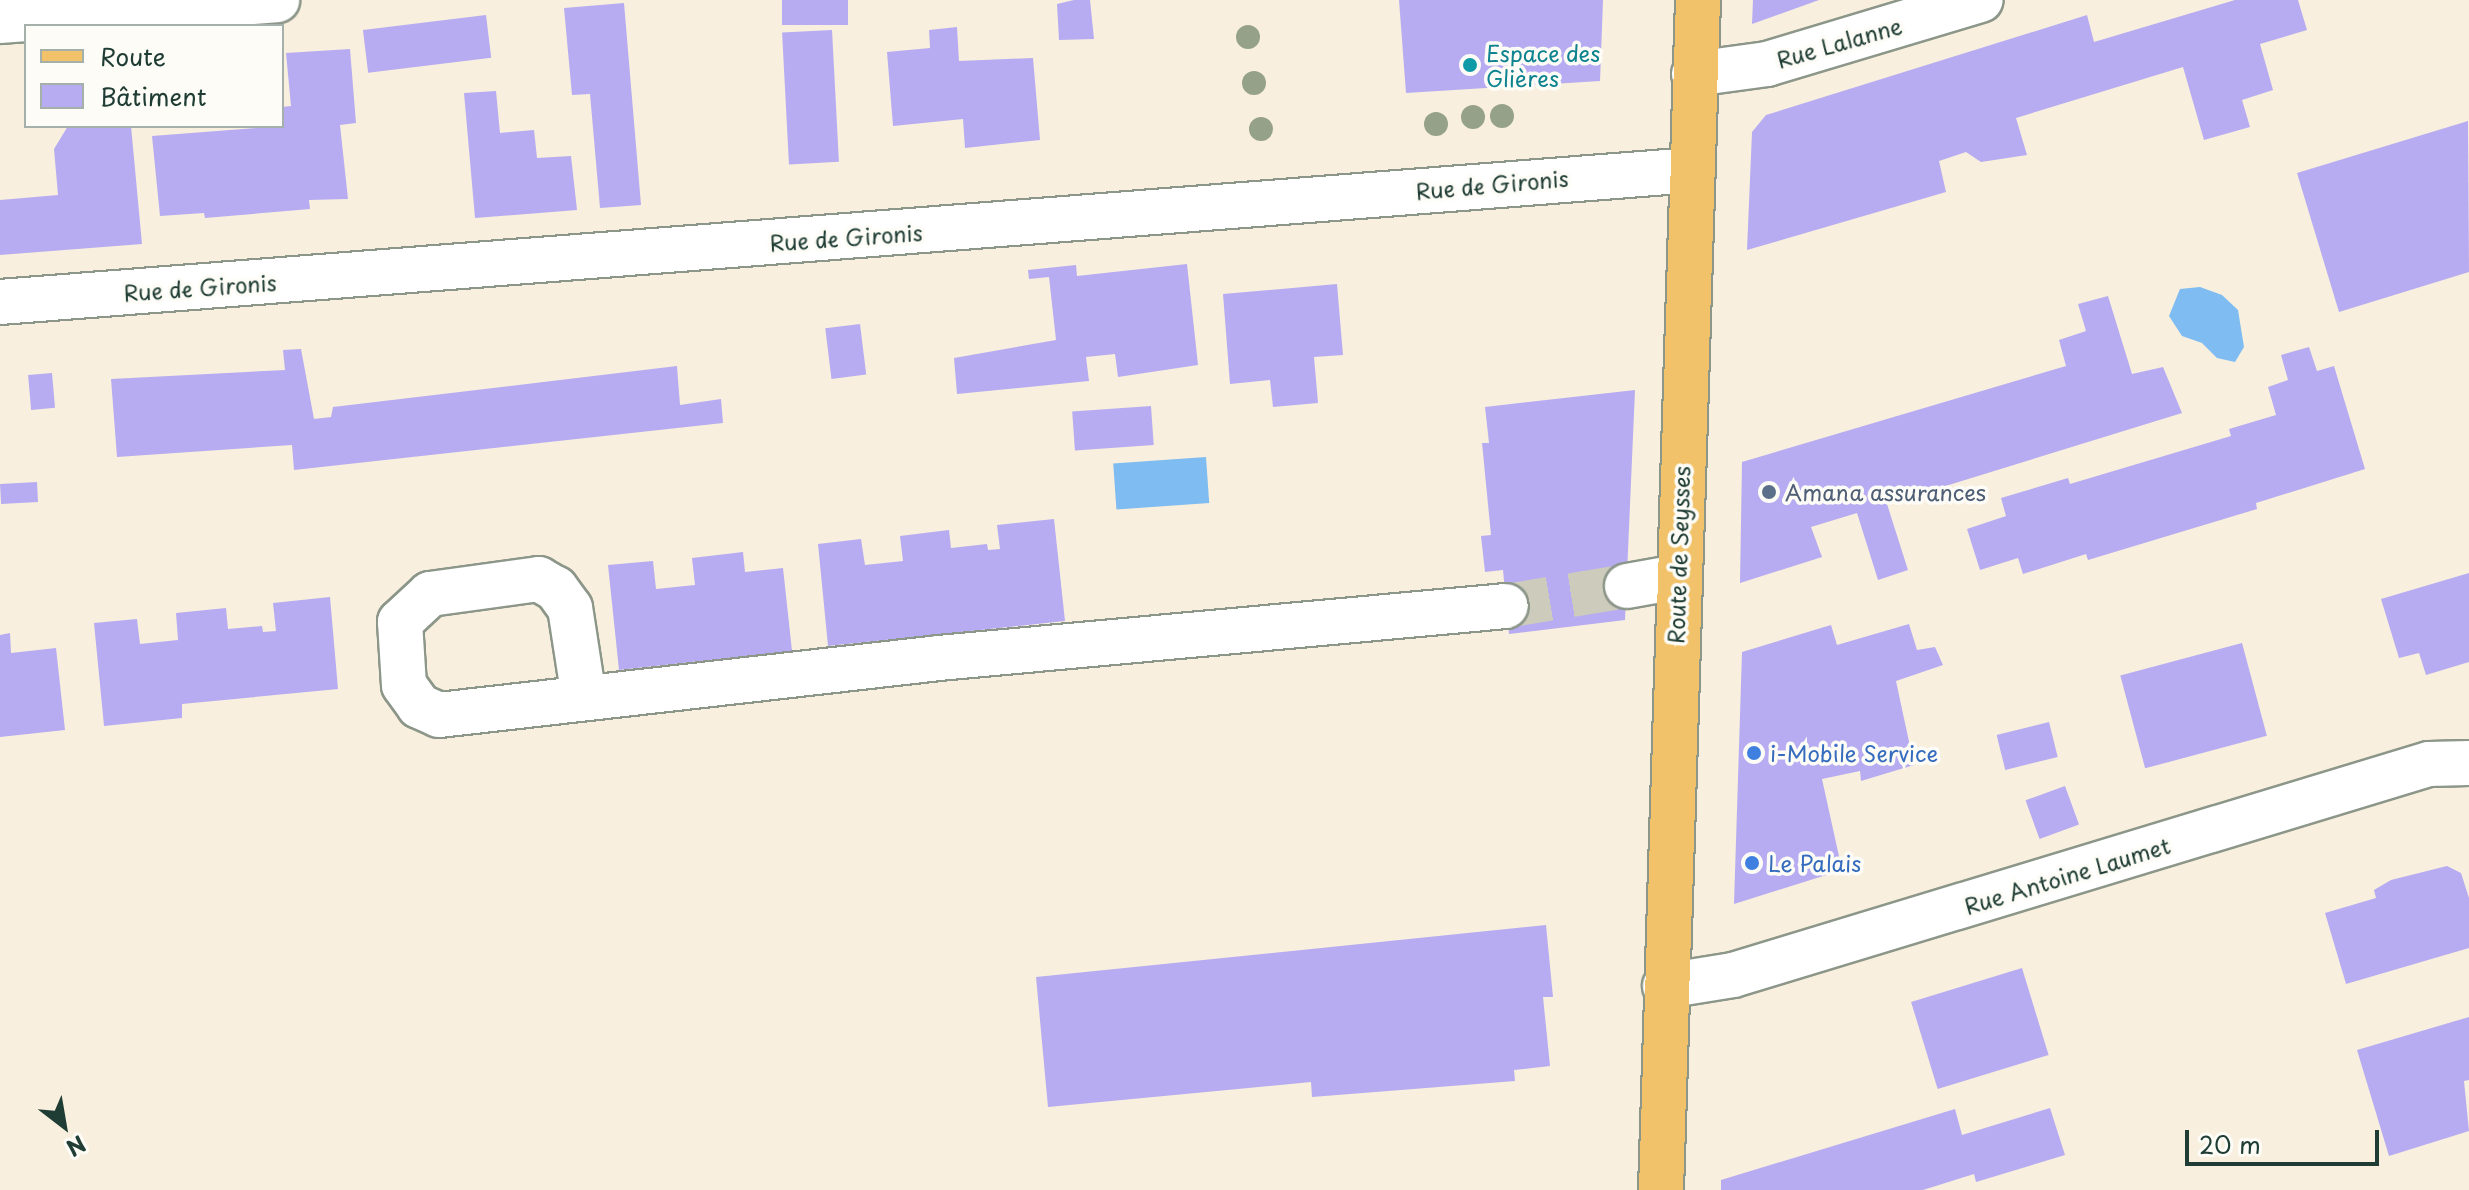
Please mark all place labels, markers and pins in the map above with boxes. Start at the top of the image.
place label: Espace des Glières [1486,39,1601,90]
marker: Espace des Glières [1461,56,1479,74]
place label: Amana assurances [1785,479,1986,505]
marker: Amana assurances [1760,483,1778,501]
place label: i-Mobile Service [1770,740,1938,766]
marker: i-Mobile Service [1745,744,1763,762]
place label: Le Palais [1768,850,1861,876]
marker: Le Palais [1743,854,1761,872]

